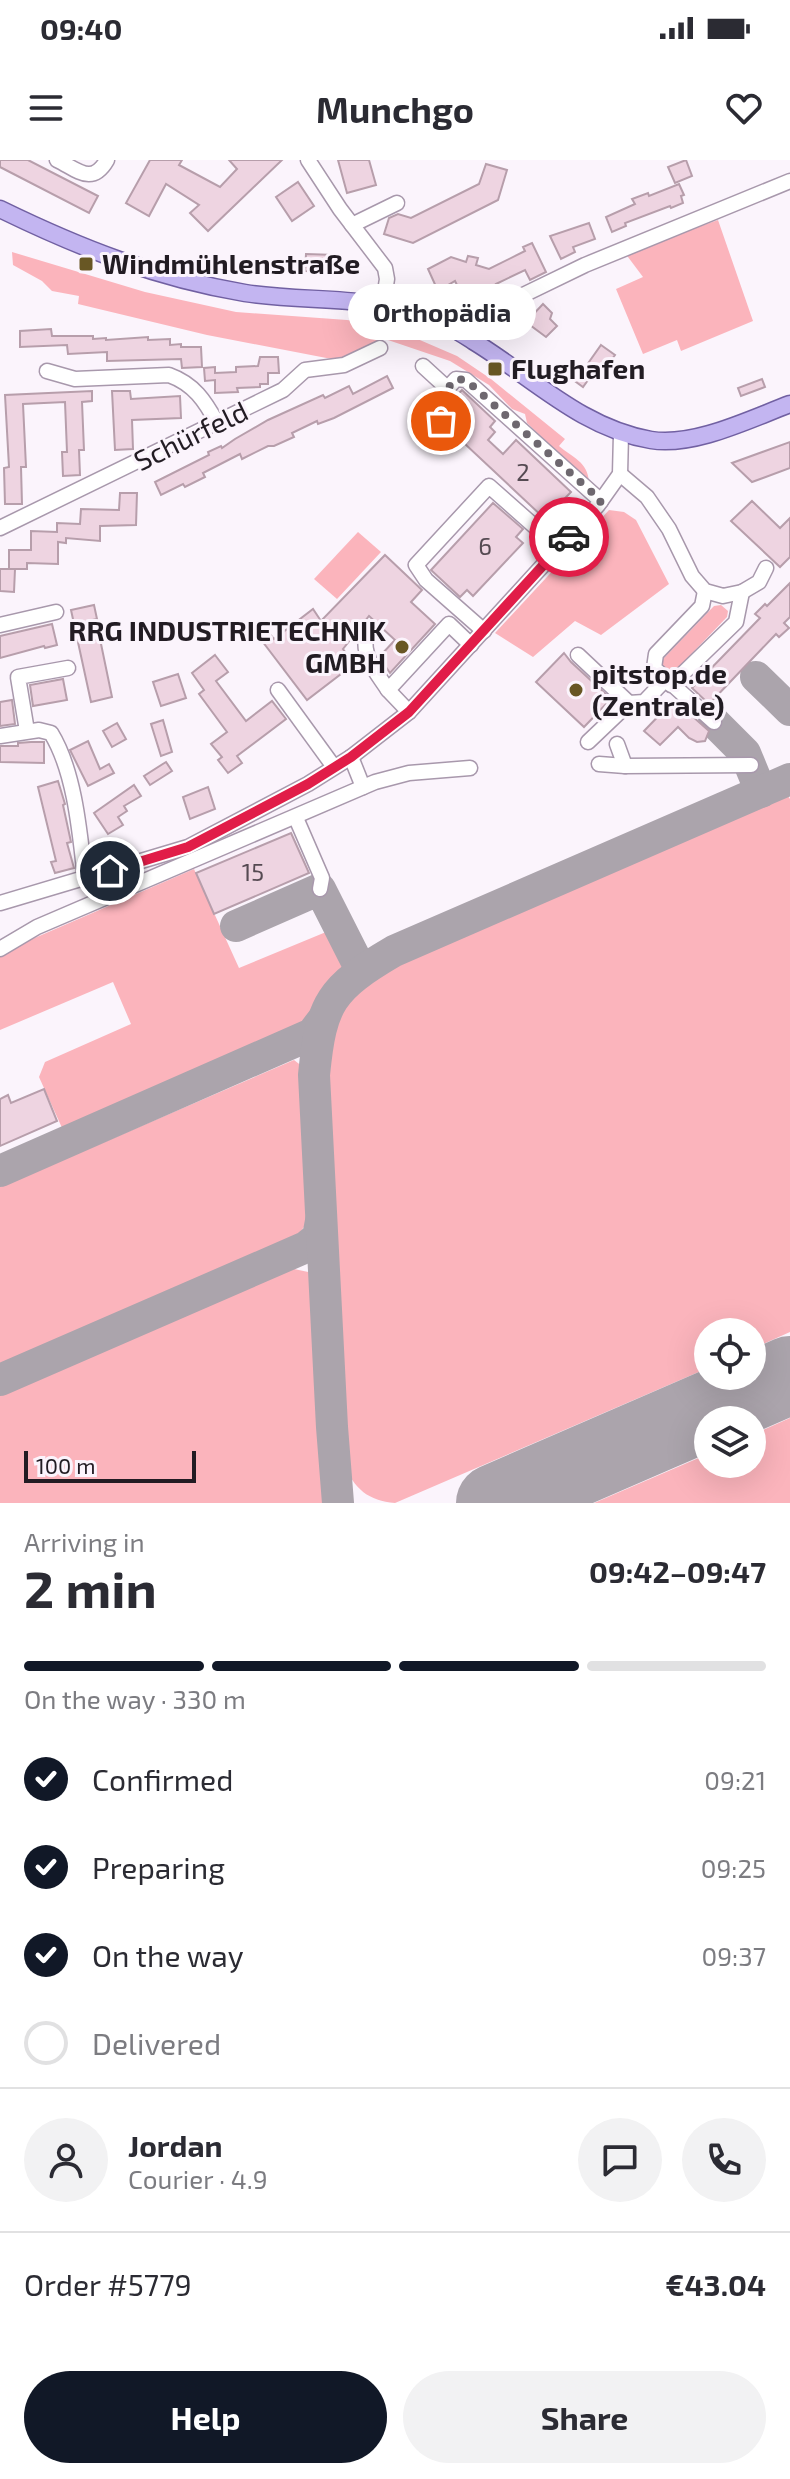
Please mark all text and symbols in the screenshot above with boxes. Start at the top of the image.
text: 09:40 [40,10,122,46]
icon: menu [24,86,68,130]
icon: heart [722,86,766,130]
text: Munchgo [316,87,474,130]
place label: Windmühlenstraße [102,246,360,280]
marker: Windmühlenstraße [77,255,95,273]
callout: Orthopädia [347,285,535,341]
text: Orthopädia [373,296,511,327]
place label: Flughafen [511,351,645,385]
marker: Flughafen [486,360,504,378]
pin [407,387,475,455]
street label: Schürfeld [128,393,253,477]
icon: bag [419,399,463,443]
house number: 2 [516,457,530,486]
courier [529,497,609,577]
icon: car [547,515,591,559]
house number: 6 [478,531,492,560]
place label: RRG INDUSTRIETECHNIK GMBH [68,613,386,679]
marker: RRG INDUSTRIETECHNIK GMBH [393,638,411,656]
place label: pitstop.de (Zentrale) [592,656,727,722]
marker: pitstop.de (Zentrale) [567,681,585,699]
pin [76,837,144,905]
icon: home [88,849,132,893]
house number: 15 [242,857,264,886]
map controls [694,1318,766,1478]
button: locate [694,1318,766,1390]
button: layers [694,1406,766,1478]
scale bar [24,1447,196,1483]
text: 100 m [36,1452,95,1478]
text: Arriving in [24,1526,145,1557]
text: 09:42–09:47 [589,1553,766,1589]
text: 2 min [24,1556,157,1618]
text: On the way · 330 m [24,1683,246,1714]
icon: check [24,1757,68,1801]
text: Confirmed [92,1761,233,1797]
text: 09:21 [704,1764,766,1795]
icon: check [24,1845,68,1889]
text: Preparing [92,1849,225,1885]
text: 09:25 [701,1852,766,1883]
icon: check [24,1933,68,1977]
text: On the way [92,1937,244,1973]
text: 09:37 [702,1940,766,1971]
text: Delivered [92,2025,221,2061]
button: person [24,2118,108,2202]
button: chat [578,2118,662,2202]
button: phone [682,2118,766,2202]
text: Jordan [128,2127,223,2163]
text: Courier · 4.9 [128,2163,268,2194]
text: Order #5779 [24,2266,192,2302]
text: €43.04 [665,2266,766,2302]
button: Help [24,2371,387,2463]
button: Share [403,2371,766,2463]

